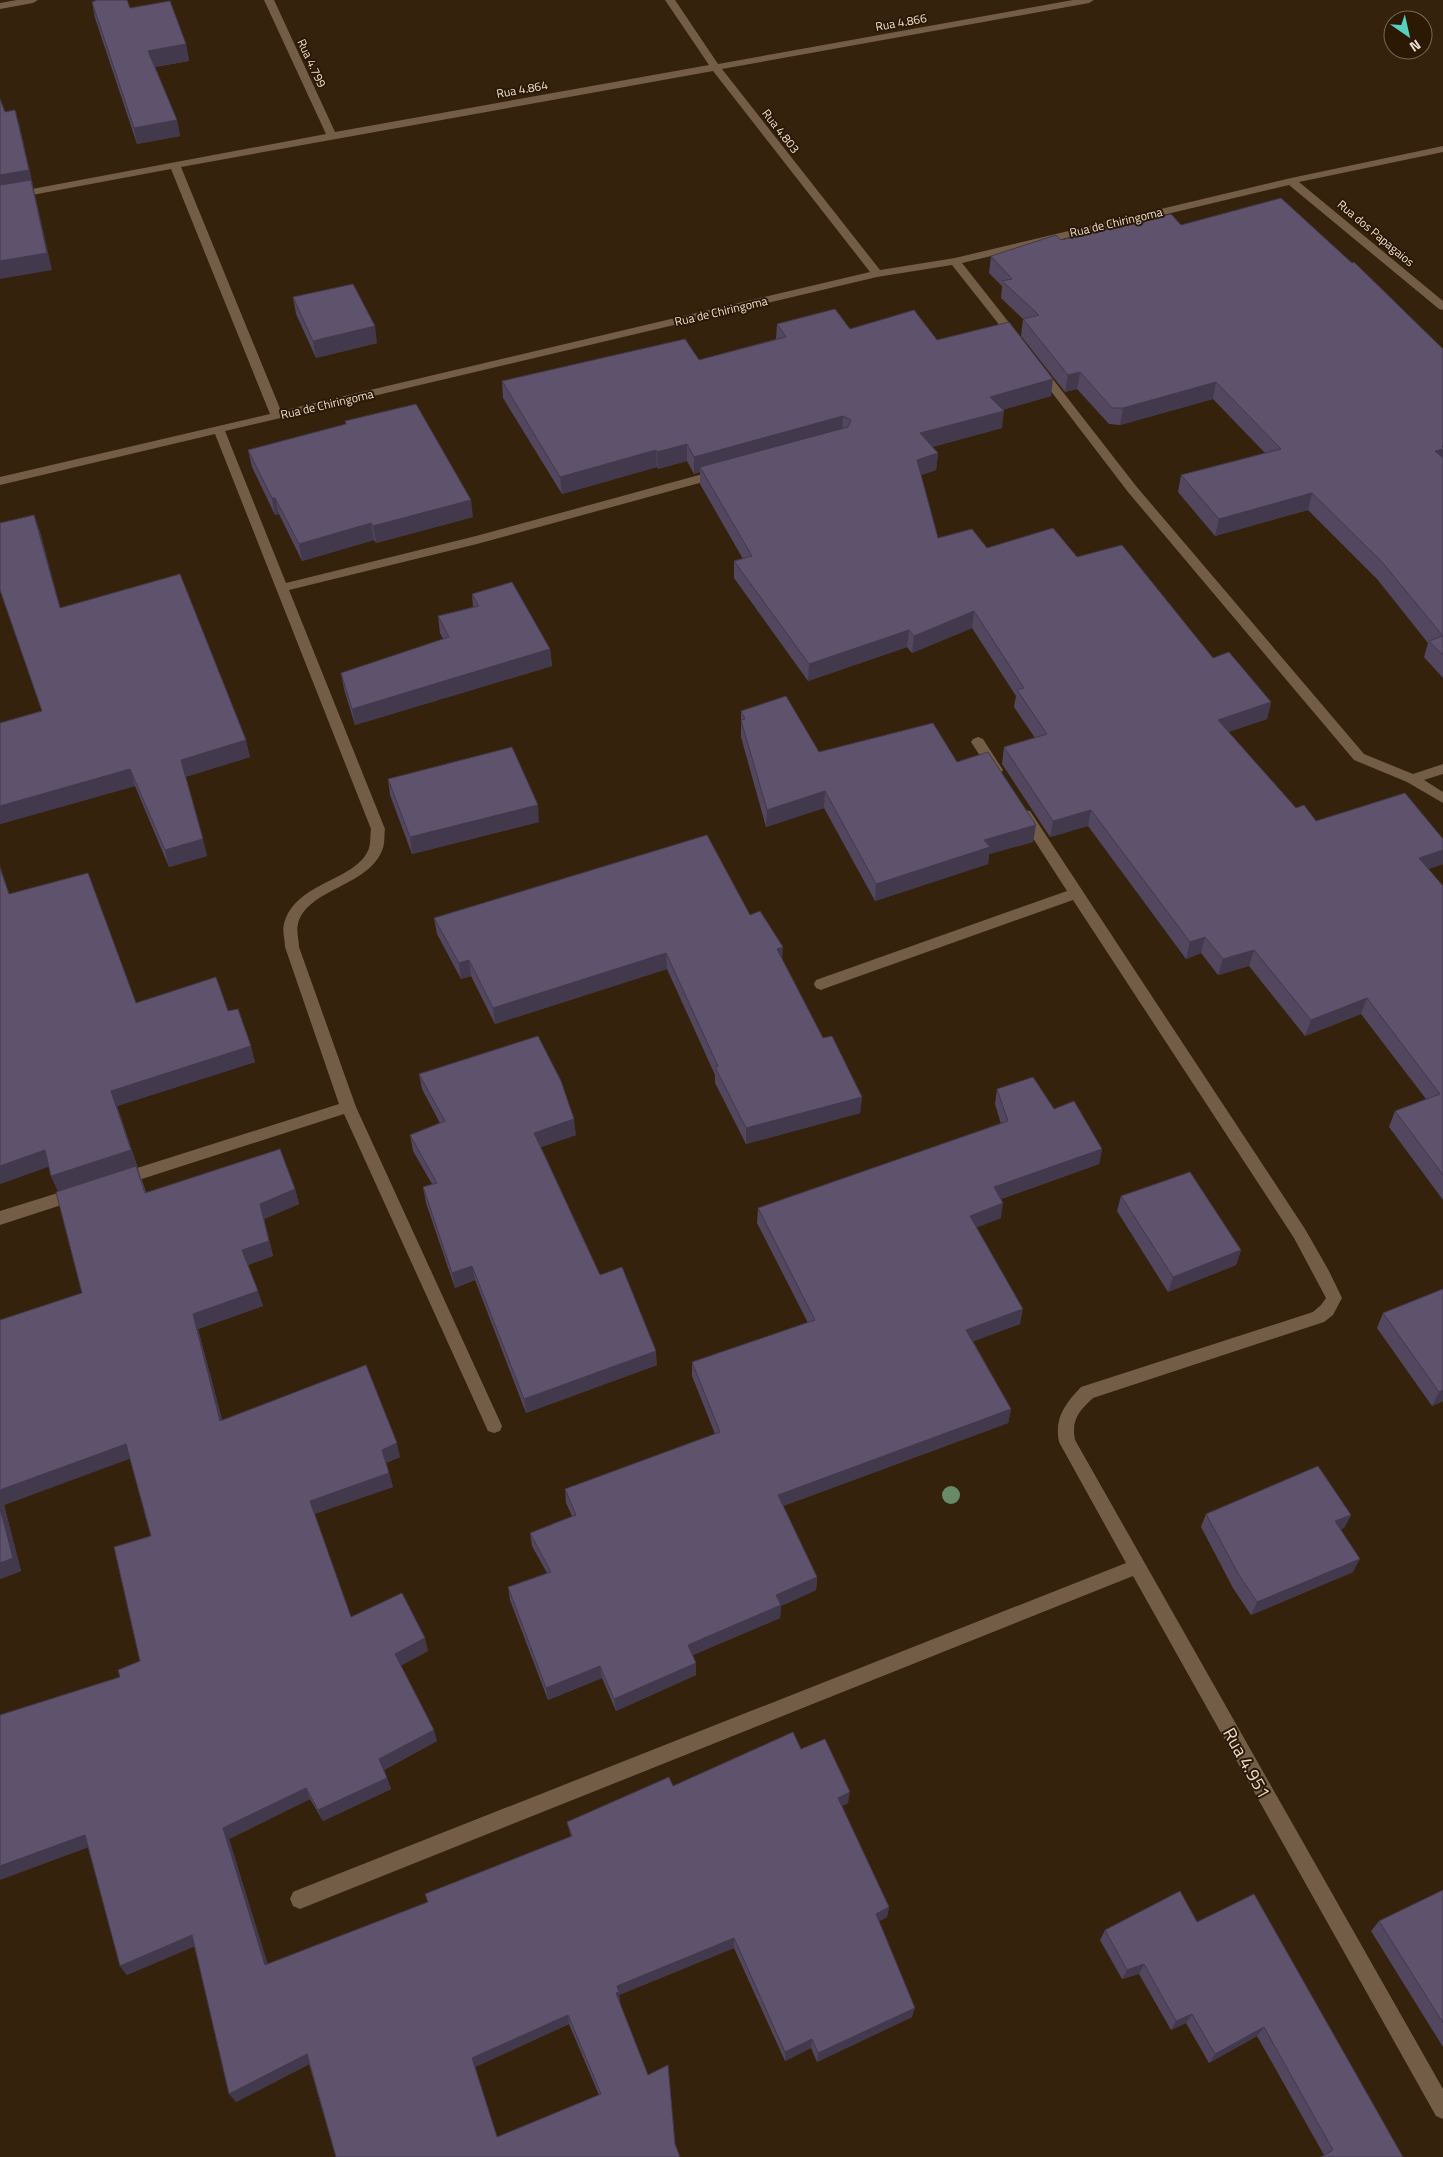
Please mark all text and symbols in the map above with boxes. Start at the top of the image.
street label: Rua 4.866 [874,8,928,36]
north arrow [1383,10,1433,60]
street label: Rua 4.799 [292,35,332,91]
text: N [1406,35,1425,58]
street label: Rua 4.864 [495,75,549,103]
street label: Rua 4.803 [758,105,804,157]
street label: Rua dos Papagaios [1333,195,1419,271]
street label: Rua de Chiringoma [1068,202,1164,242]
street label: Rua de Chiringoma [673,291,769,331]
street label: Rua de Chiringoma [279,384,375,424]
street label: Rua 4.951 [1216,1722,1278,1804]

